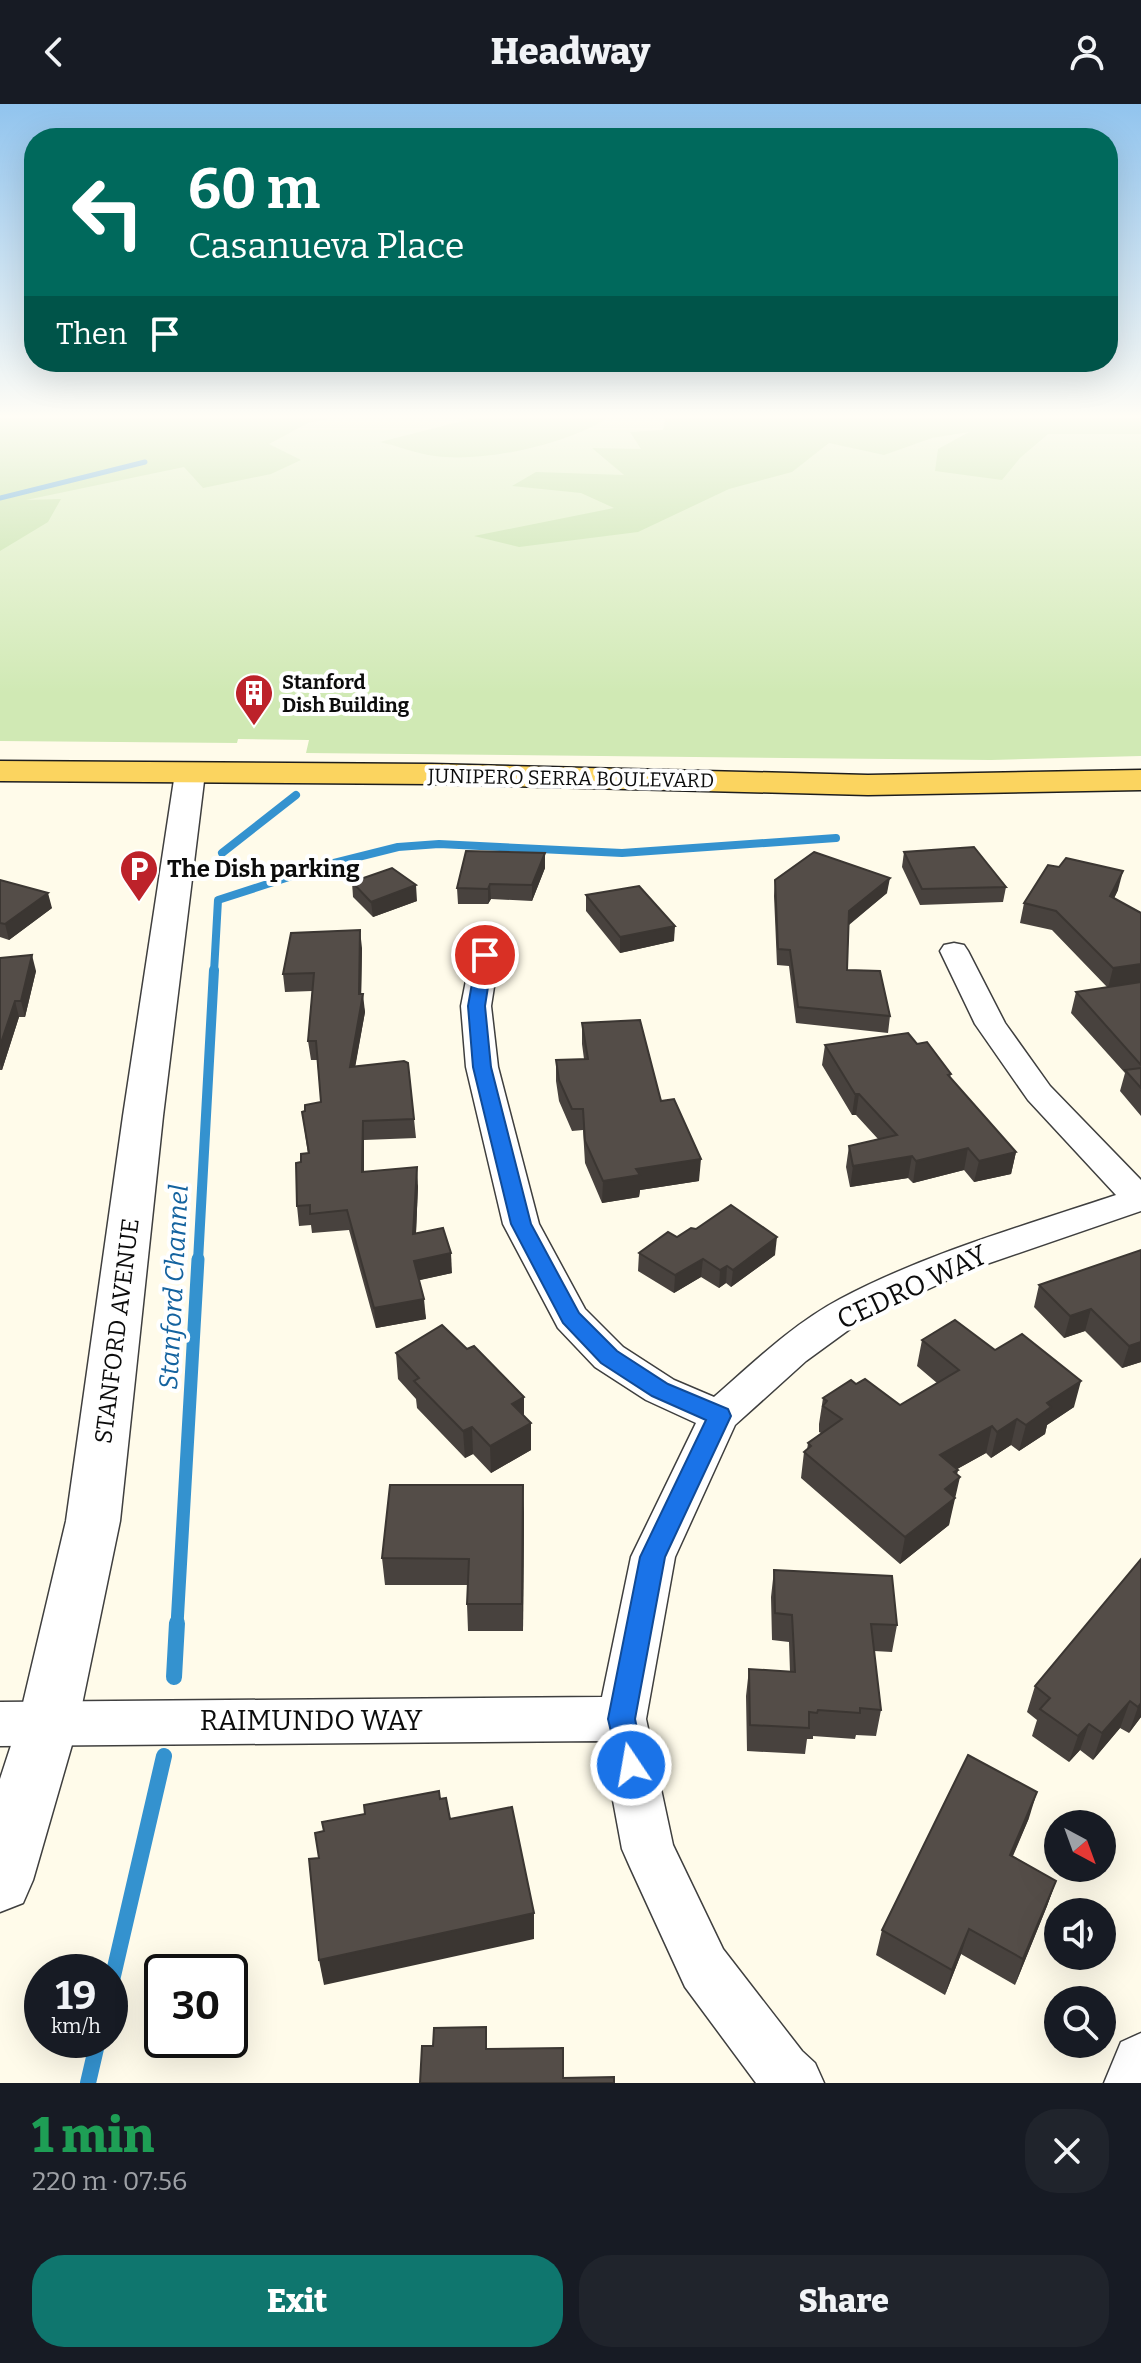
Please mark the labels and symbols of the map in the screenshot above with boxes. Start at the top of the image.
place label: Stanford Dish Building [282,670,410,717]
building icon: Stanford Dish Building [233,672,275,727]
street label: JUNIPERO SERRA BOULEVARD [427,763,714,792]
parking icon: The Dish parking [118,848,160,903]
place label: The Dish parking [167,855,360,883]
pin [451,921,519,989]
water label: Stanford Channel [153,1184,195,1390]
street label: STANFORD AVENUE [89,1217,145,1445]
street label: CEDRO WAY [832,1238,992,1336]
street label: RAIMUNDO WAY [200,1704,422,1737]
position arrow [589,1723,673,1807]
north arrow [1044,1810,1116,1882]
speed limit sign: 30 [144,1954,248,2058]

